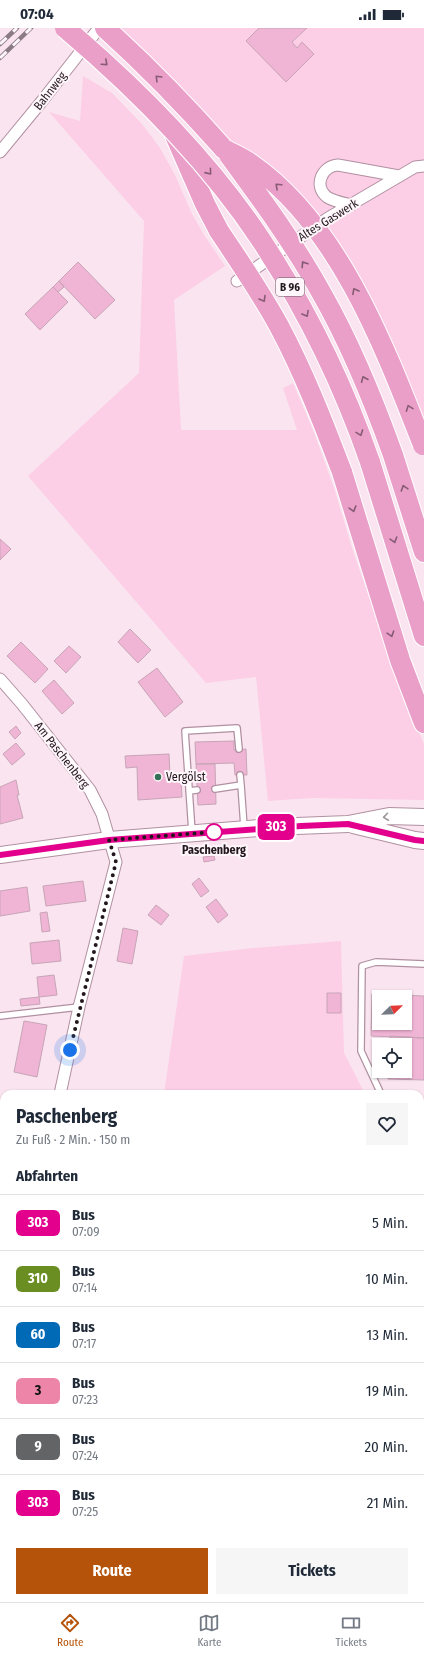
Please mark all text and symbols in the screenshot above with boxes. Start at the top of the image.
text: 07:04 [20,5,54,23]
one-way arrow [100,58,107,65]
street label: Bahnweg [31,69,69,113]
one-way arrow [155,75,163,83]
one-way arrow [205,168,212,175]
one-way arrow [275,184,283,191]
street label: Altes Gaswerk [295,196,361,244]
one-way arrow [302,261,309,268]
road number: B 96 [276,278,304,296]
one-way arrow [352,287,359,295]
one-way arrow [258,295,265,302]
one-way arrow [301,310,309,317]
one-way arrow [361,375,369,383]
one-way arrow [405,405,413,412]
one-way arrow [355,429,363,436]
one-way arrow [400,485,408,492]
one-way arrow [348,506,357,513]
one-way arrow [389,536,398,543]
one-way arrow [386,630,395,637]
street label: Am Paschenberg [32,719,93,791]
place label: Vergölst [166,770,206,784]
marker: Vergölst [153,772,163,782]
one-way arrow [383,812,389,821]
line badge: 303 [253,814,299,840]
text: 303 [266,818,286,835]
marker: Paschenberg [205,823,223,841]
place label: Paschenberg [182,843,246,857]
north arrow [372,990,412,1030]
map controls [372,990,412,1078]
button: locate [372,1038,412,1078]
your location [60,1040,80,1060]
button: heart [366,1103,408,1145]
text: Paschenberg [16,1105,117,1128]
text: Zu Fuß · 2 Min. · 150 m [16,1132,130,1147]
text: Abfahrten [16,1167,78,1185]
text: Bus [72,1206,95,1224]
text: 303 [28,1214,48,1231]
text: 5 Min. [372,1214,408,1232]
text: 07:09 [72,1224,100,1239]
text: Bus [72,1262,95,1280]
text: 310 [28,1270,48,1287]
text: 10 Min. [365,1270,408,1288]
text: 07:14 [72,1280,97,1295]
text: Bus [72,1318,95,1336]
text: 60 [31,1326,45,1343]
text: 13 Min. [366,1326,408,1344]
text: 07:17 [72,1336,96,1351]
text: Bus [72,1374,95,1392]
text: 3 [35,1382,41,1399]
text: 19 Min. [366,1382,408,1400]
text: 07:23 [72,1392,98,1407]
text: Bus [72,1430,95,1448]
text: 9 [34,1438,42,1455]
text: 20 Min. [365,1438,408,1456]
text: 07:24 [72,1448,98,1463]
text: Bus [72,1486,95,1504]
text: 303 [28,1494,48,1511]
text: 21 Min. [367,1494,408,1512]
text: 07:25 [72,1504,98,1519]
button: Route [16,1548,208,1594]
button: Tickets [216,1548,408,1594]
tab: Route [57,1612,83,1649]
tab: Karte [198,1612,221,1649]
tab: Tickets [336,1612,367,1649]

